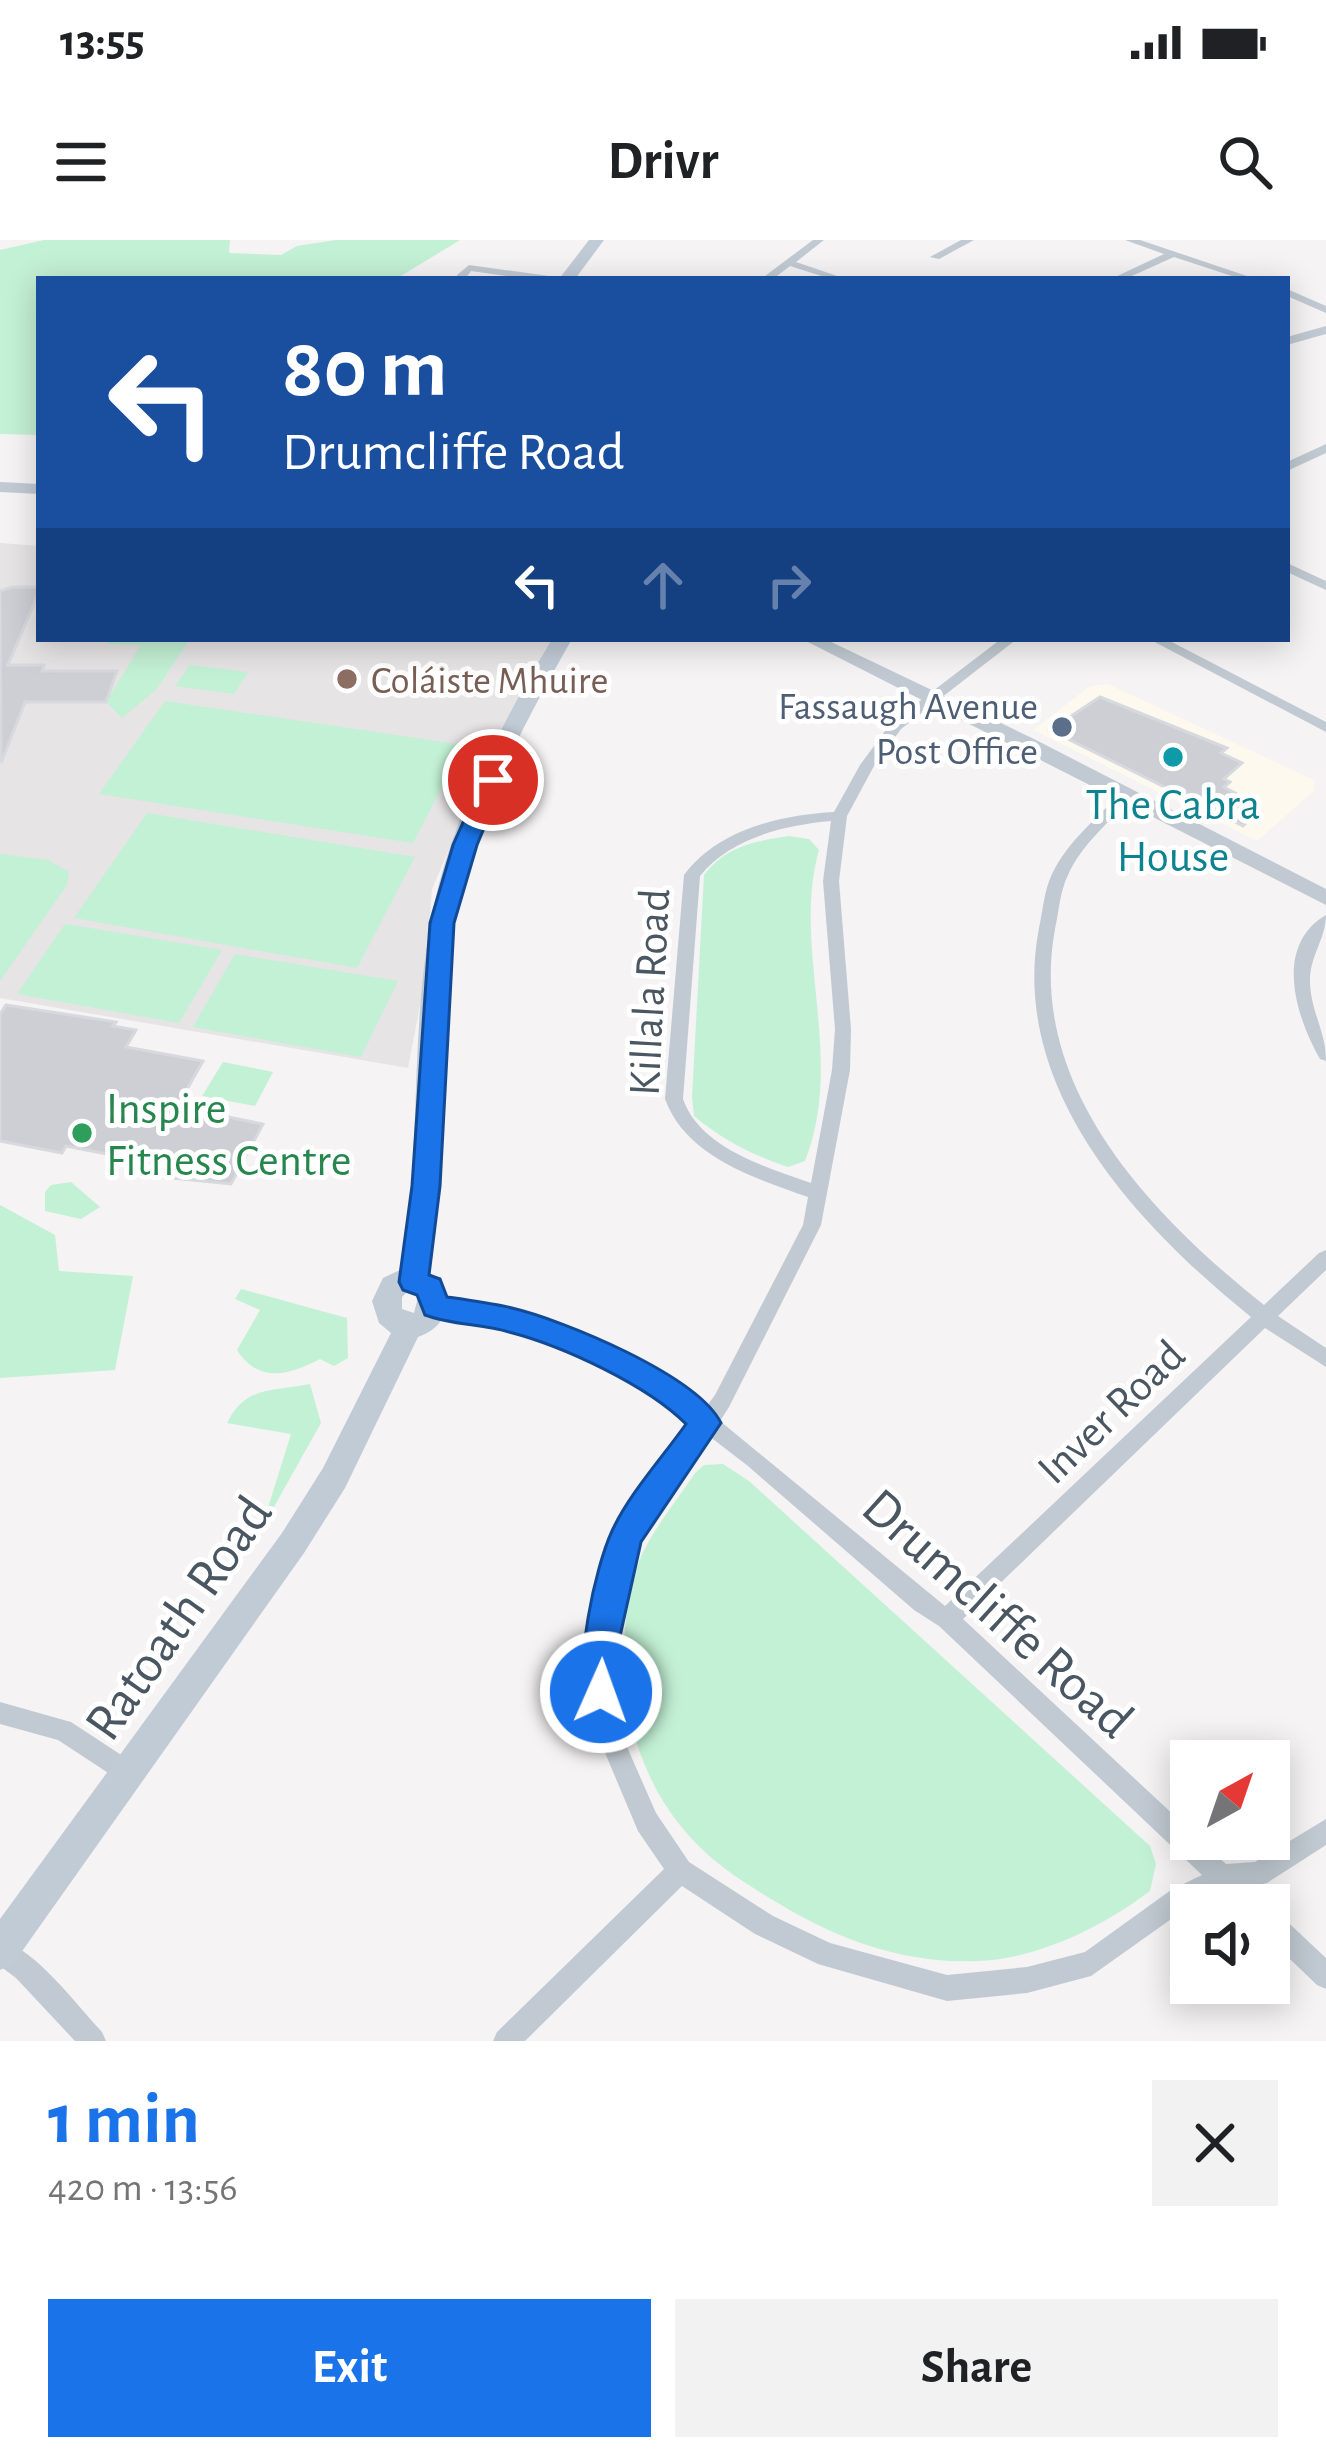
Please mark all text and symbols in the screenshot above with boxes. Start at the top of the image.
text: 13:55 [60,19,145,64]
icon: menu [48,129,114,195]
icon: search [1212,129,1278,195]
text: Drivr [608,135,718,189]
icon: left [84,324,240,480]
text: 80 m [282,328,448,412]
text: Drumcliffe Road [282,426,625,480]
icon: left [504,552,570,618]
icon: ahead [630,552,696,618]
icon: right [756,552,822,618]
place label: Coláiste Mhuire [371,662,608,701]
marker: Coláiste Mhuire [334,666,360,692]
place label: Fassaugh Avenue Post Office [778,688,1038,772]
marker: Fassaugh Avenue Post Office [1049,714,1075,740]
pin [442,729,544,831]
marker: The Cabra House [1160,744,1186,770]
icon: arrive [460,747,526,813]
place label: The Cabra House [1086,783,1260,880]
street label: Killala Road [623,887,678,1097]
place label: Inspire Fitness Centre [106,1087,352,1184]
marker: Inspire Fitness Centre [69,1120,95,1146]
street label: Inver Road [1030,1332,1194,1493]
street label: Drumcliffe Road [852,1480,1142,1749]
street label: Ratoath Road [76,1487,283,1750]
position arrow [538,1629,664,1755]
north arrow [1170,1740,1290,1860]
map controls [1170,1740,1290,2004]
button: sound [1170,1884,1290,2004]
button: close [1152,2080,1278,2206]
text: 1 min [48,2084,200,2156]
text: 420 m · 13:56 [48,2169,238,2208]
button: Exit [48,2299,651,2437]
button: Share [675,2299,1278,2437]

